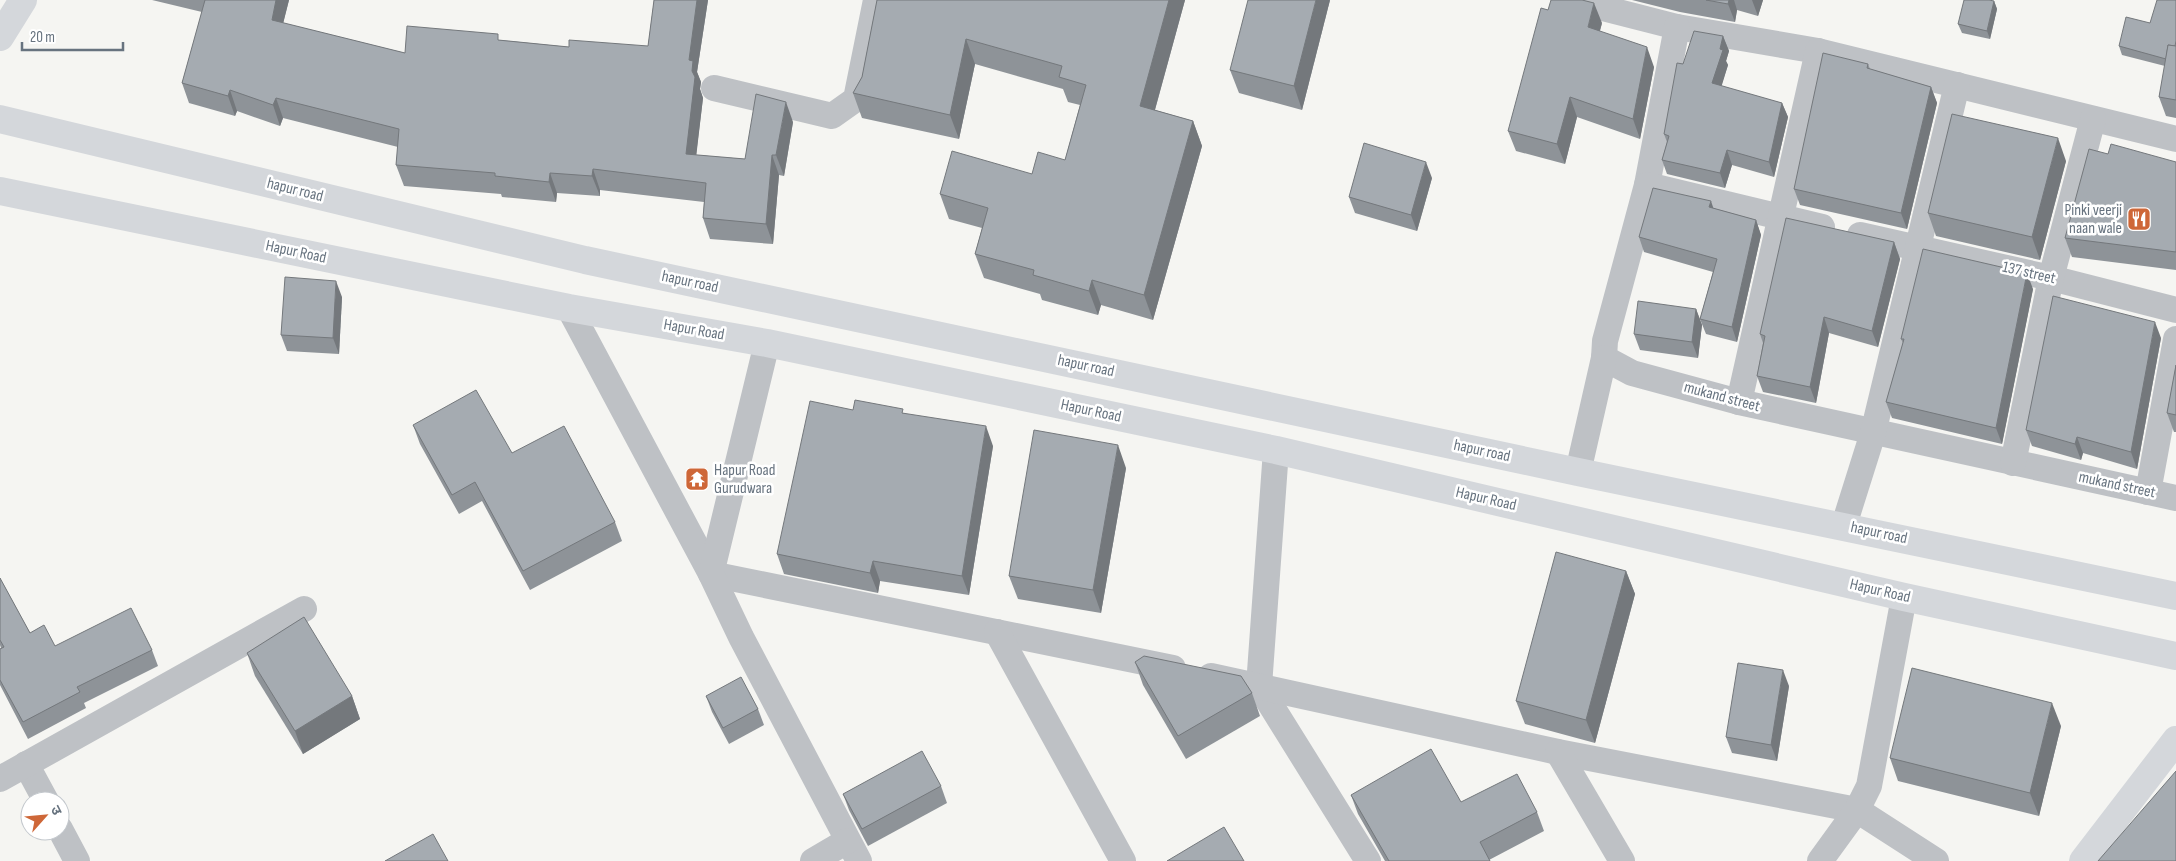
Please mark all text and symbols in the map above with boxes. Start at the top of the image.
scale bar [22,20,124,52]
text: 20 m [30,28,55,47]
street label: hapur road [265,174,325,206]
place label: Pinki veerji naan wale [2064,201,2122,238]
restaurant icon: Pinki veerji naan wale [2126,206,2152,232]
street label: Hapur Road [264,236,328,268]
street label: 137 street [2001,258,2058,288]
street label: hapur road [660,267,720,297]
street label: Hapur Road [662,315,726,345]
street label: hapur road [1056,351,1116,381]
street label: mukand street [1682,378,1762,416]
street label: Hapur Road [1059,395,1123,427]
street label: hapur road [1452,436,1512,466]
place label: Hapur Road Gurudwara [714,461,775,498]
temple icon: Hapur Road Gurudwara [684,466,710,492]
street label: mukand street [2077,468,2157,502]
street label: Hapur Road [1454,483,1518,515]
street label: hapur road [1849,518,1909,548]
street label: Hapur Road [1848,575,1912,607]
north arrow [20,791,70,841]
text: उ [47,803,66,819]

